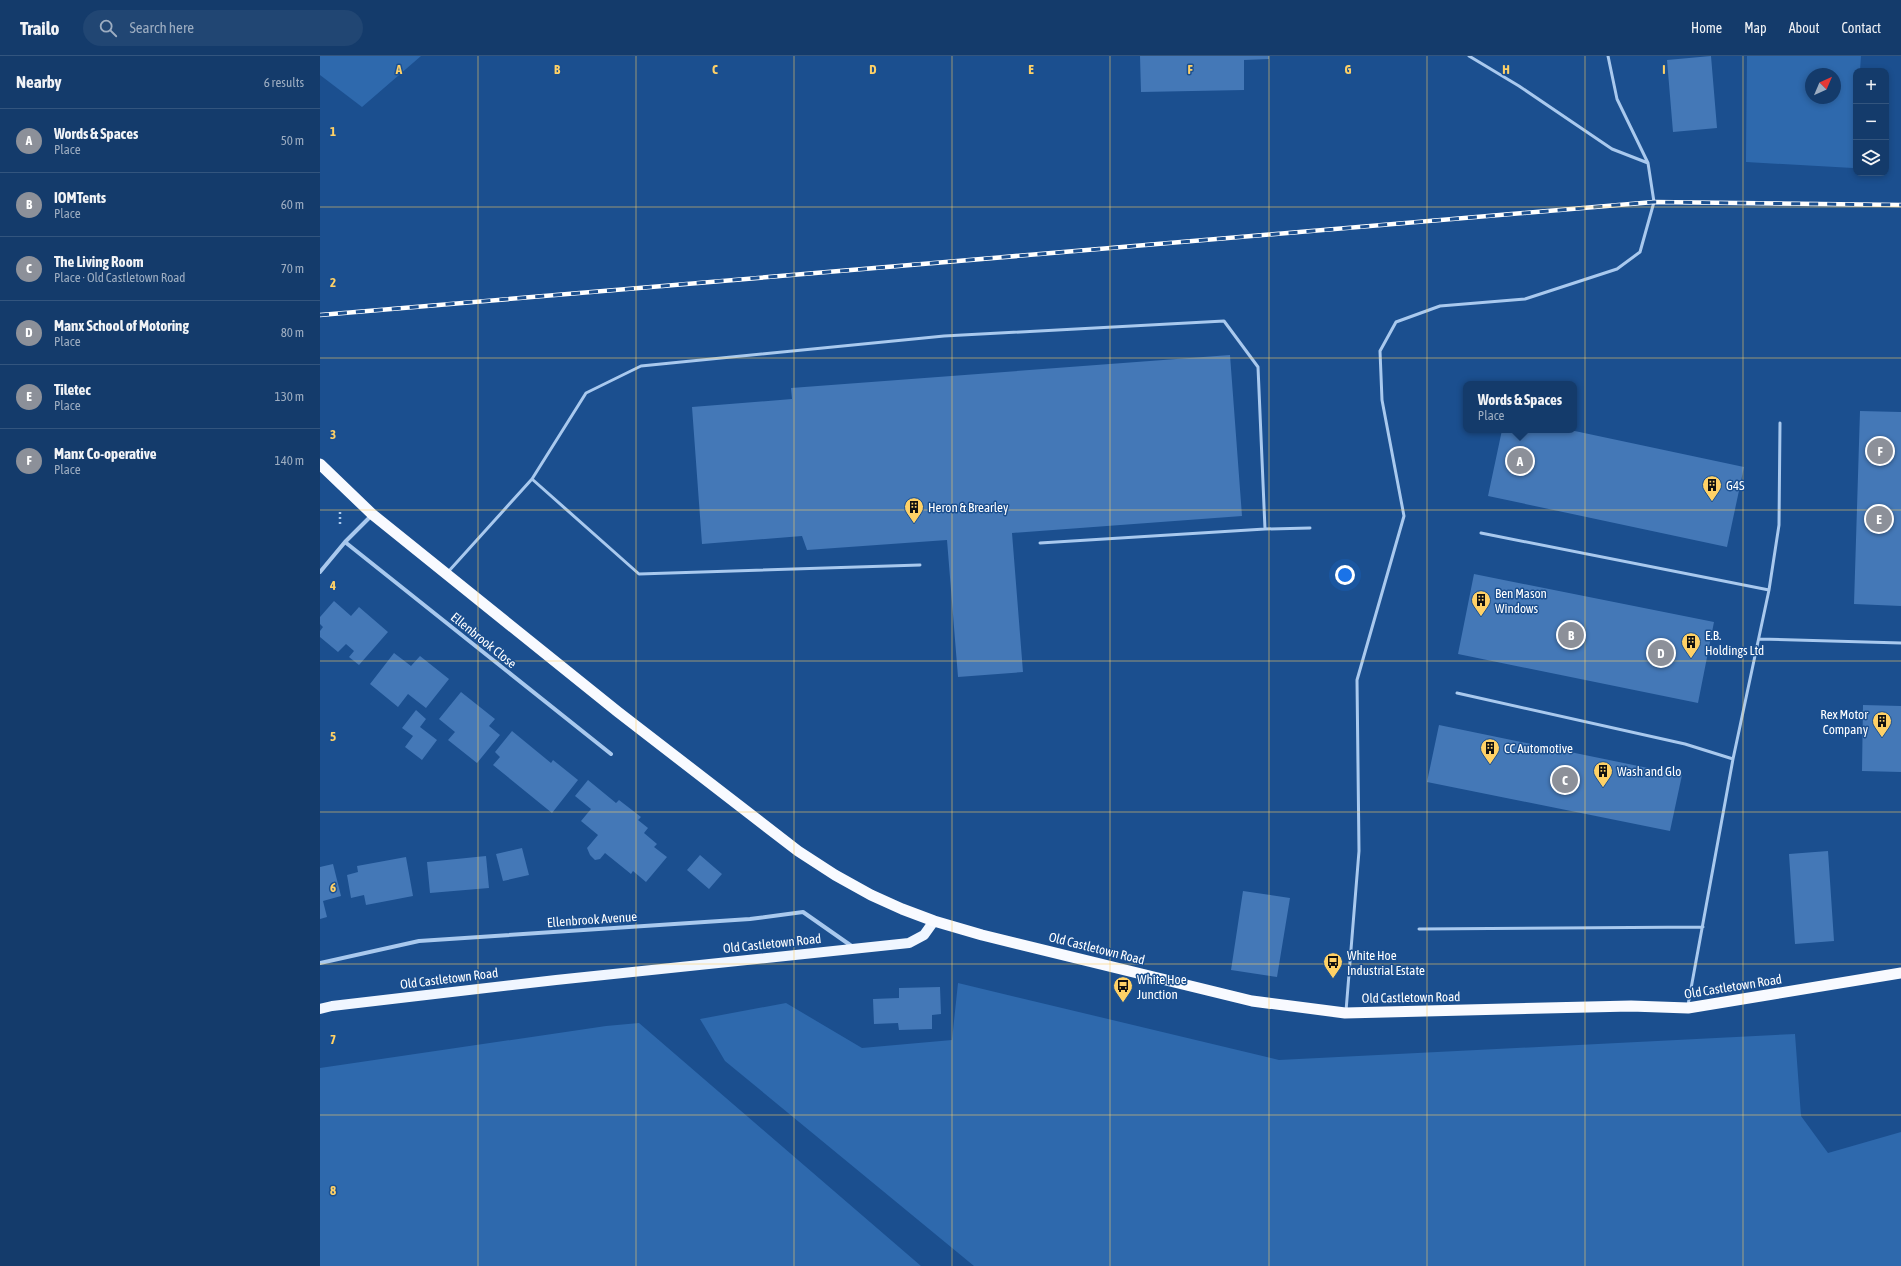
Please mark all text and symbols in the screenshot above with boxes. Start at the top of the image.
search box [83,10,363,46]
text: Trailo [20,17,59,39]
icon: search [97,17,119,39]
text: Search here [129,19,194,36]
text: Home [1691,20,1722,36]
text: Map [1744,20,1767,36]
text: About [1789,20,1820,36]
text: Contact [1842,20,1881,36]
text: A [395,62,403,77]
text: B [554,62,561,77]
text: C [712,62,718,77]
text: D [869,62,877,77]
text: E [1028,62,1034,77]
text: F [1187,62,1193,77]
text: G [1345,62,1352,77]
text: H [1502,62,1510,77]
text: I [1662,62,1666,77]
north arrow [1805,68,1841,104]
map controls [1853,68,1889,176]
button: + [1853,68,1889,104]
text: Nearby [16,72,62,92]
text: 6 results [264,75,304,90]
button: − [1853,104,1889,140]
text: 1 [330,124,336,139]
text: Words & Spaces [54,125,138,142]
text: A [26,133,32,148]
text: 50 m [281,133,304,148]
button: layers [1853,140,1889,176]
text: Place [54,142,81,157]
text: IOMTents [54,189,106,206]
text: B [26,197,32,212]
text: 60 m [281,197,304,212]
text: Place [54,206,81,221]
text: The Living Room [54,253,144,270]
text: C [26,261,32,276]
text: 70 m [281,261,304,276]
text: Place · Old Castletown Road [54,270,185,285]
text: 2 [330,275,336,290]
text: Manx School of Motoring [54,317,189,334]
text: D [25,325,33,340]
text: 80 m [281,325,304,340]
text: Place [54,334,81,349]
text: Tiletec [54,381,91,398]
popup [1463,381,1577,433]
text: E [26,389,32,404]
text: 130 m [275,389,304,404]
text: Words & Spaces [1478,391,1562,408]
text: Place [54,398,81,413]
text: Place [1478,408,1504,423]
text: 3 [330,427,336,442]
pin: F [1867,436,1893,466]
text: Manx Co-operative [54,445,157,462]
pin: A [1507,446,1533,476]
text: F [26,453,32,468]
text: 140 m [275,453,304,468]
text: Place [54,462,81,477]
building icon: G4S [1701,474,1723,502]
place label: G4S [1726,478,1745,493]
building icon: Heron & Brearley [903,496,925,524]
place label: Heron & Brearley [928,500,1009,515]
pin: E [1866,504,1892,534]
your location [1335,565,1355,585]
text: 4 [329,578,336,593]
place label: Ben Mason Windows [1495,586,1547,616]
building icon: Ben Mason Windows [1470,589,1492,617]
street label: Ellenbrook Close [448,609,520,671]
pin: B [1558,620,1584,650]
place label: E.B. Holdings Ltd [1705,628,1764,658]
building icon: E.B. Holdings Ltd [1680,631,1702,659]
pin: D [1648,638,1674,668]
place label: Rex Motor Company [1820,707,1869,737]
building icon: Rex Motor Company [1871,710,1893,738]
text: 5 [330,729,336,744]
building icon: CC Automotive [1479,737,1501,765]
place label: CC Automotive [1504,741,1573,756]
building icon: Wash and Glo [1592,760,1614,788]
place label: Wash and Glo [1617,764,1681,779]
pin: C [1552,765,1578,795]
text: 6 [330,880,336,895]
street label: Ellenbrook Avenue [547,909,638,930]
street label: Old Castletown Road [1047,929,1147,968]
street label: Old Castletown Road [722,931,822,956]
place label: White Hoe Industrial Estate [1347,948,1425,978]
bus stop icon: White Hoe Industrial Estate [1322,951,1344,979]
street label: Old Castletown Road [399,965,499,992]
street label: Old Castletown Road [1683,971,1783,1002]
place label: White Hoe Junction [1137,972,1187,1002]
bus stop icon: White Hoe Junction [1112,975,1134,1003]
street label: Old Castletown Road [1362,989,1460,1006]
text: 7 [330,1032,336,1047]
text: 8 [330,1183,336,1198]

